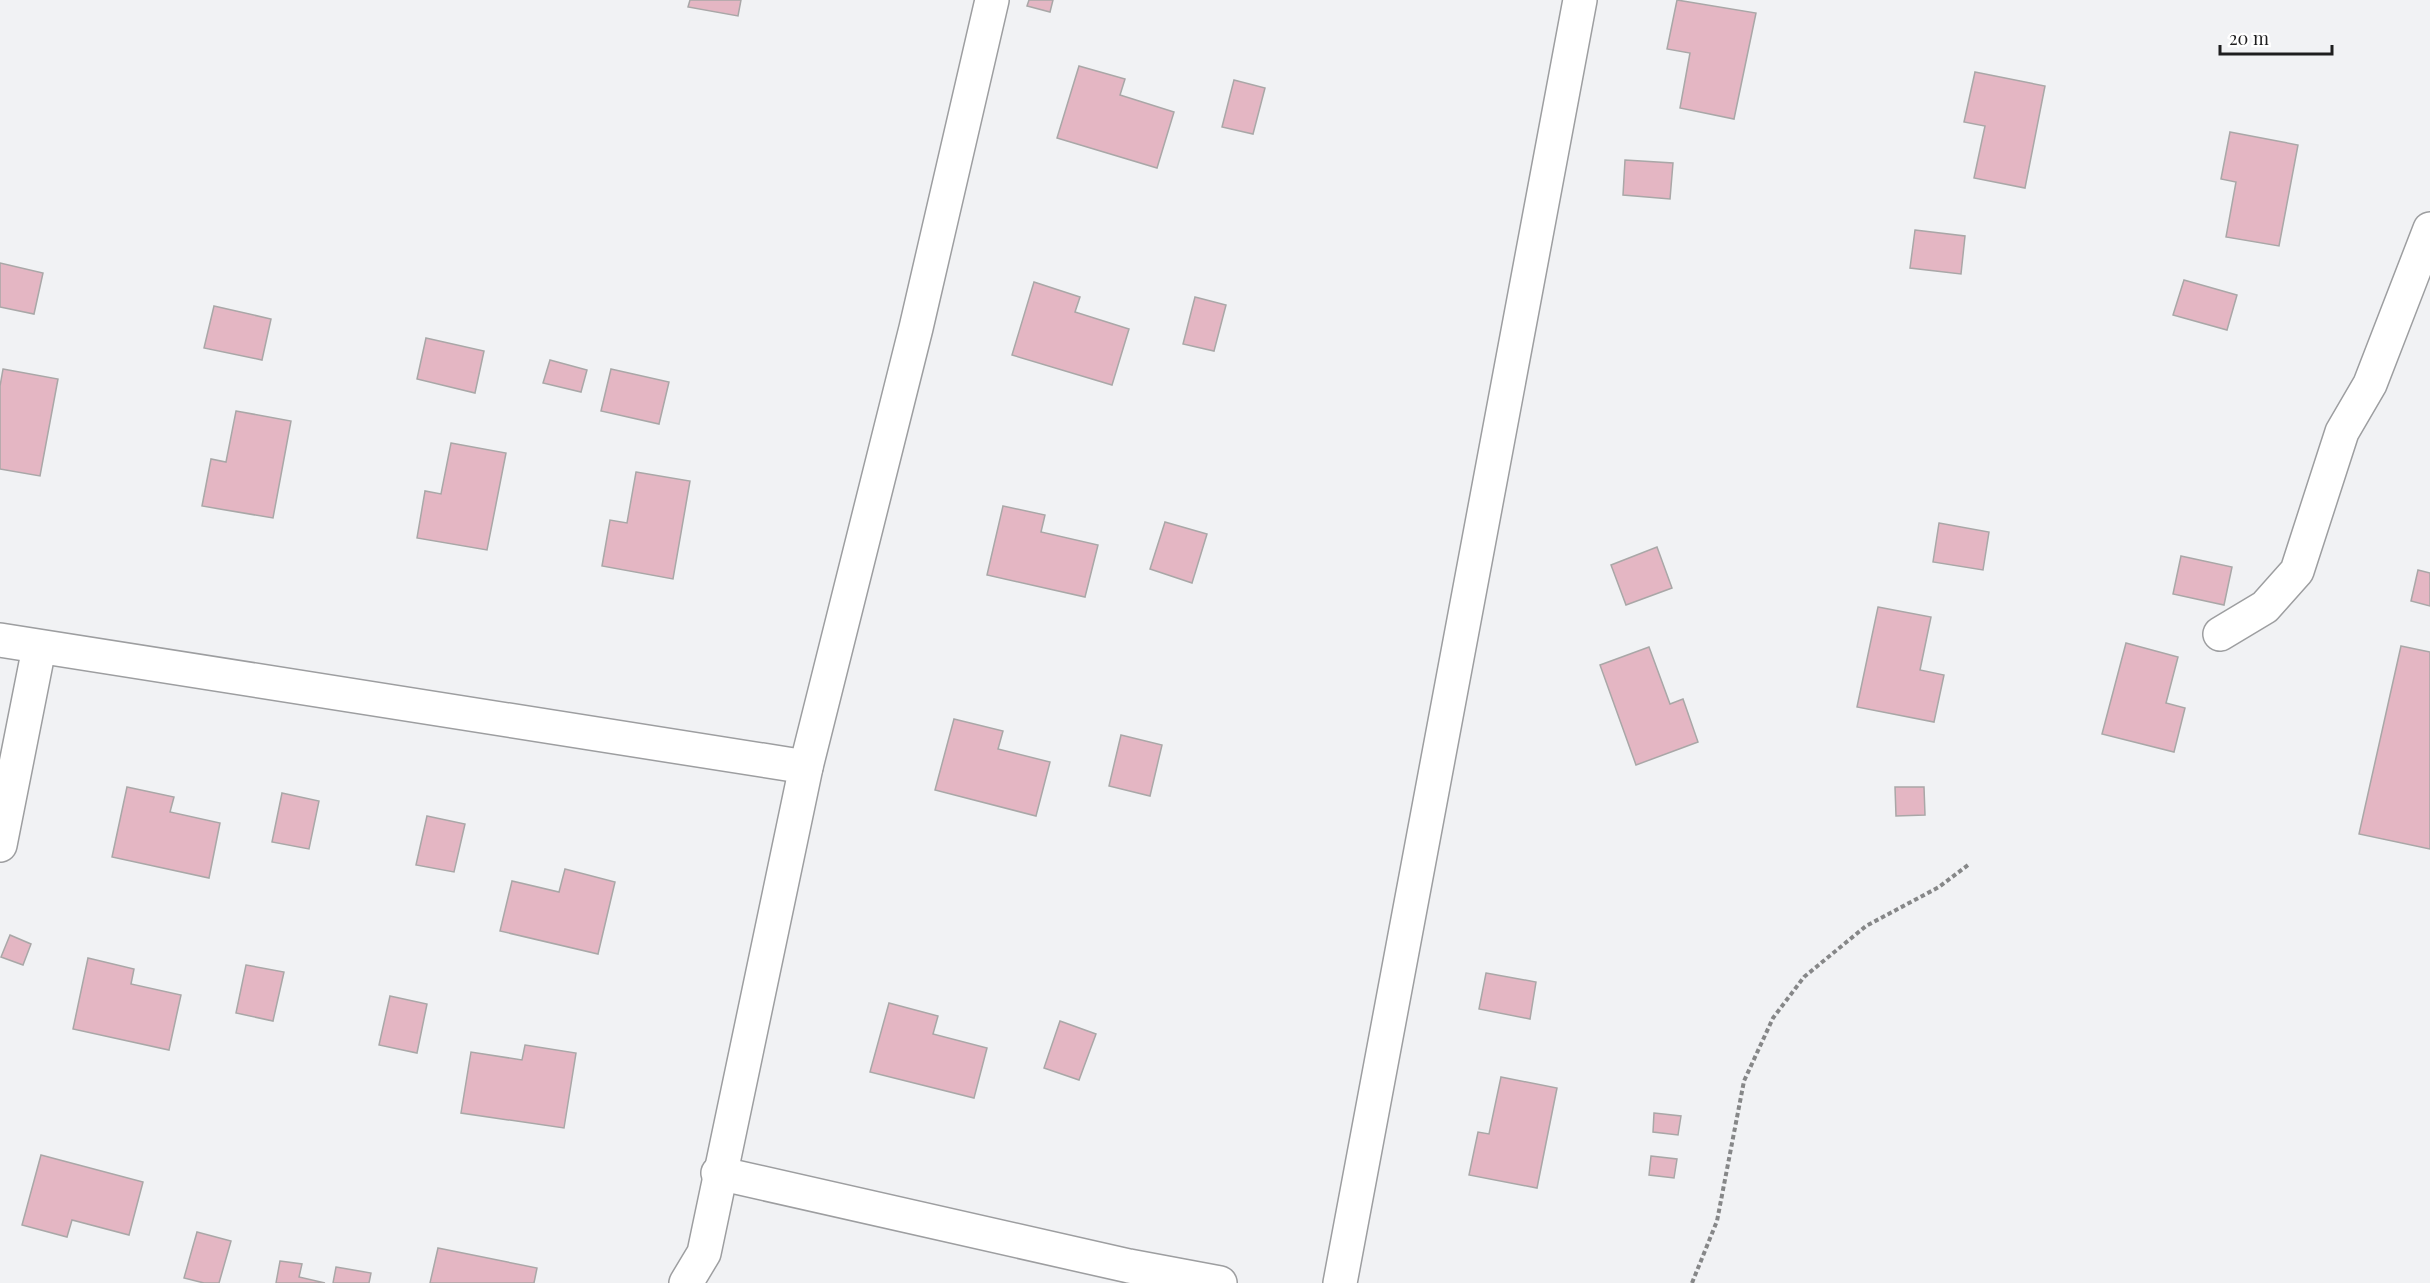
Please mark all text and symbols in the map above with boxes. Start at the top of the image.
scale bar [2220,18,2332,56]
text: 20 m [2229,26,2269,50]

